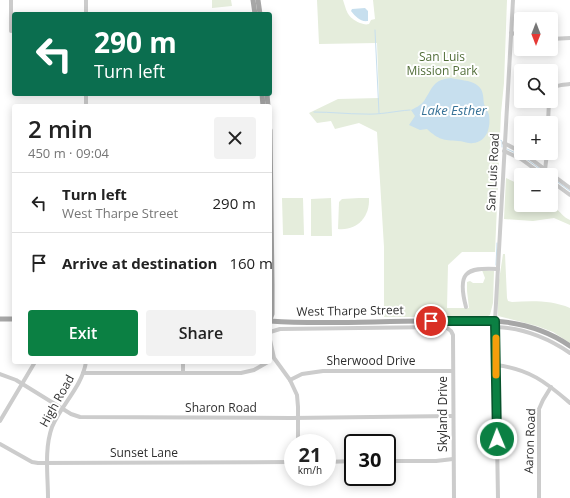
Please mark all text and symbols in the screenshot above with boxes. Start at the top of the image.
north arrow [514,12,558,56]
map controls [514,12,558,212]
text: 290 m [94,23,177,61]
icon: left [28,28,80,80]
park label: San Luis Mission Park [406,48,478,79]
text: Turn left [94,59,165,83]
button: search [514,64,558,108]
water label: Lake Esther [421,101,488,119]
text: 2 min [28,112,93,145]
button: + [514,116,558,160]
button: close [214,117,256,159]
street label: San Luis Road [482,133,503,211]
text: 450 m · 09:04 [28,144,109,162]
button: − [514,168,558,212]
text: Turn left [62,184,127,204]
icon: left [28,192,50,214]
text: 290 m [212,193,256,213]
text: West Tharpe Street [62,204,178,222]
icon: arrive [28,252,50,274]
text: Arrive at destination [62,253,217,273]
text: 160 m [229,253,273,273]
street label: West Tharpe Street [296,301,404,320]
pin [414,304,448,338]
button: Exit [28,310,138,356]
button: Share [146,310,256,356]
icon: arrive [420,310,442,332]
street label: Sherwood Drive [326,352,416,369]
street label: High Road [35,371,78,430]
street label: Skyland Drive [434,376,451,452]
street label: Sharon Road [185,399,257,416]
street label: Aaron Road [520,408,539,474]
position arrow [476,418,518,460]
speed limit sign: 30 [344,434,396,486]
text: 21 [299,441,321,468]
street label: Sunset Lane [110,444,178,461]
text: km/h [298,463,322,477]

